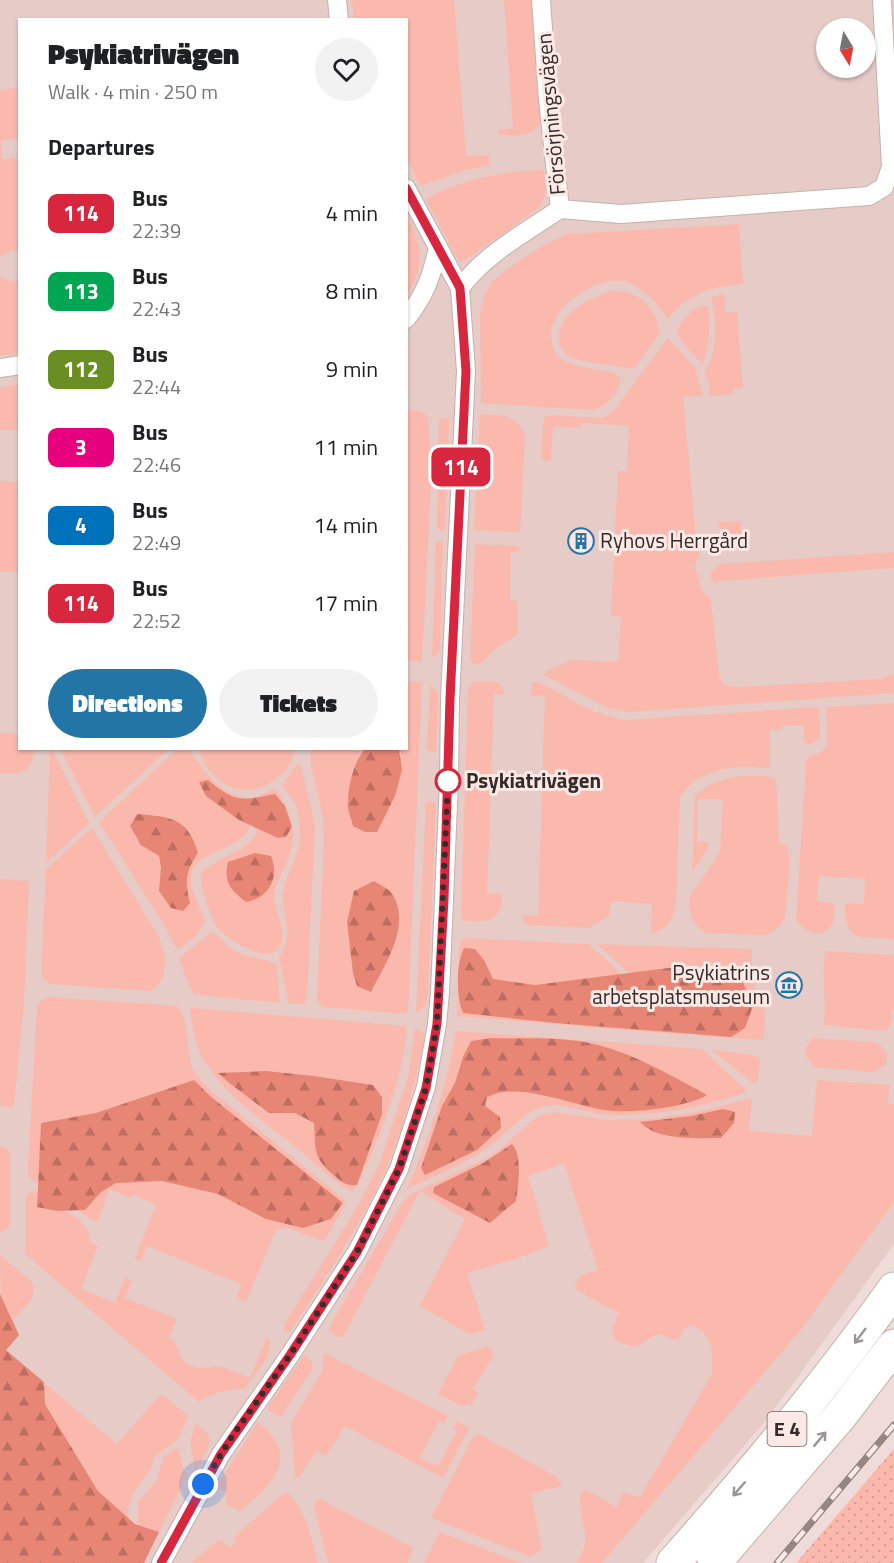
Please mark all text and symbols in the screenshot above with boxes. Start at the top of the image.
north arrow [816,18,876,78]
map controls [816,18,876,78]
text: Psykiatrivägen [48,32,239,75]
street label: Försörjningsvägen [527,32,573,196]
button: heart [315,38,378,101]
text: Walk · 4 min · 250 m [48,76,218,107]
text: Departures [48,130,155,164]
text: Bus [132,181,168,215]
text: 4 min [326,196,378,230]
text: 114 [63,197,99,229]
text: 22:39 [132,215,181,246]
text: Bus [132,259,168,293]
text: 8 min [326,274,378,308]
text: 113 [63,275,99,307]
text: 22:43 [132,293,181,324]
text: Bus [132,337,168,371]
text: 9 min [326,352,378,386]
text: 112 [63,353,99,385]
text: 22:44 [132,371,181,402]
text: Bus [132,415,168,449]
text: 11 min [313,430,378,464]
text: 3 [75,431,87,463]
line badge: 114 [426,448,496,486]
text: 22:46 [132,449,181,480]
text: 114 [443,451,479,483]
text: Bus [132,493,168,527]
text: 14 min [313,508,378,542]
text: 4 [75,509,87,541]
place label: Ryhovs Herrgård [600,524,748,556]
building icon: Ryhovs Herrgård [566,526,596,556]
text: 22:49 [132,527,181,558]
text: Bus [132,571,168,605]
text: 17 min [313,586,378,620]
text: 114 [63,587,99,619]
text: 22:52 [132,605,181,636]
button: Directions [48,669,207,738]
button: Tickets [219,669,378,738]
place label: Psykiatrivägen [466,764,601,796]
marker: Psykiatrivägen [435,768,461,794]
place label: Psykiatrins arbetsplatsmuseum [592,956,770,1012]
museum icon: Psykiatrins arbetsplatsmuseum [774,970,804,1000]
one-way arrow [854,1328,866,1344]
road number: E 4 [768,1412,806,1446]
one-way arrow [813,1432,827,1447]
your location [188,1469,218,1499]
one-way arrow [732,1481,745,1497]

